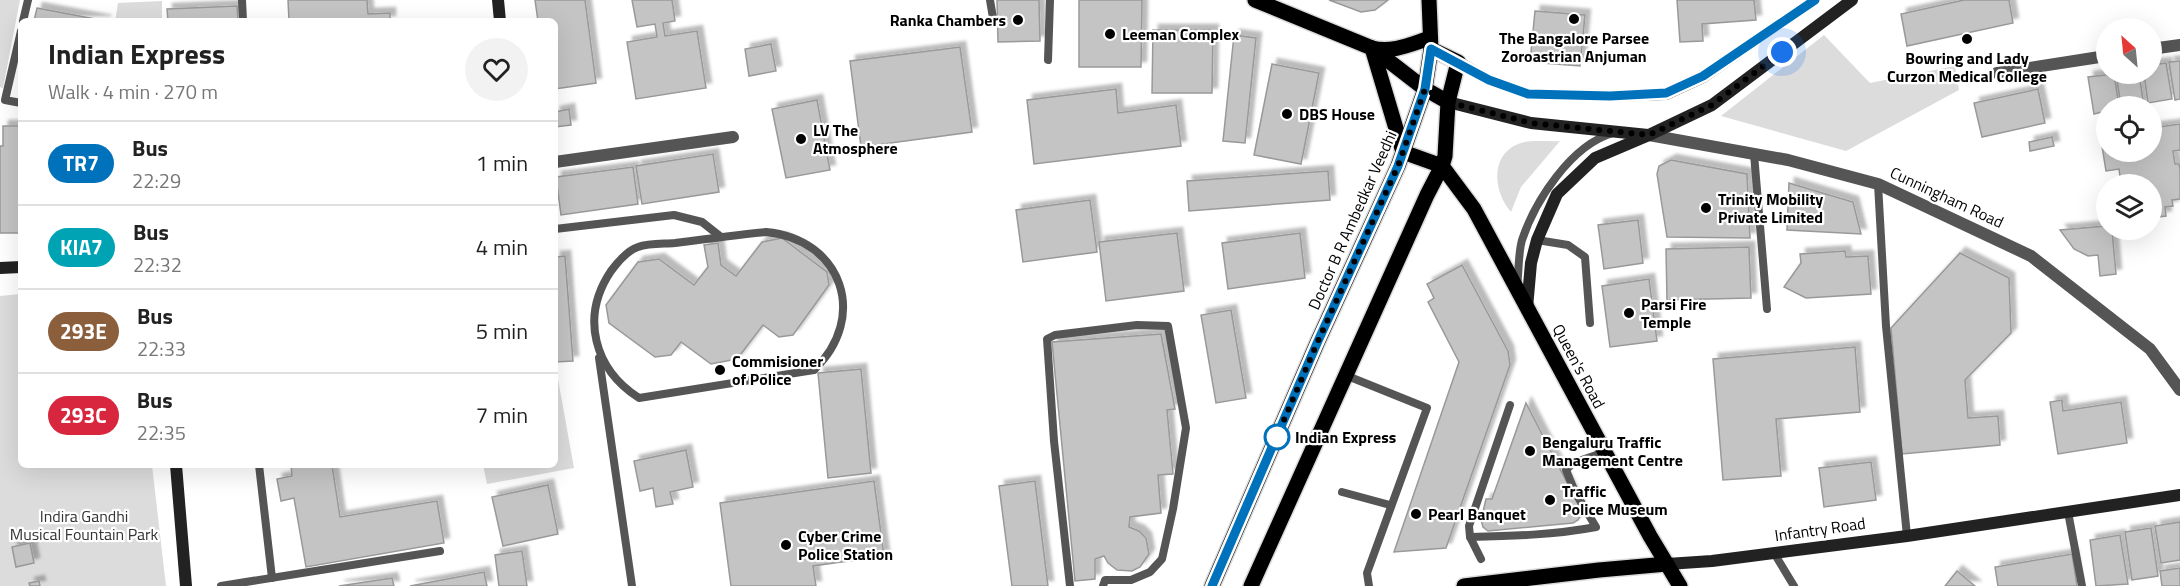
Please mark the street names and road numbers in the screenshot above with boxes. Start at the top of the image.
street label: Doctor B R Ambedkar Veedhi [1302,127,1402,313]
street label: Cunningham Road [1886,160,2008,234]
street label: Queen's Road [1547,320,1611,412]
street label: Infantry Road [1773,511,1867,547]

